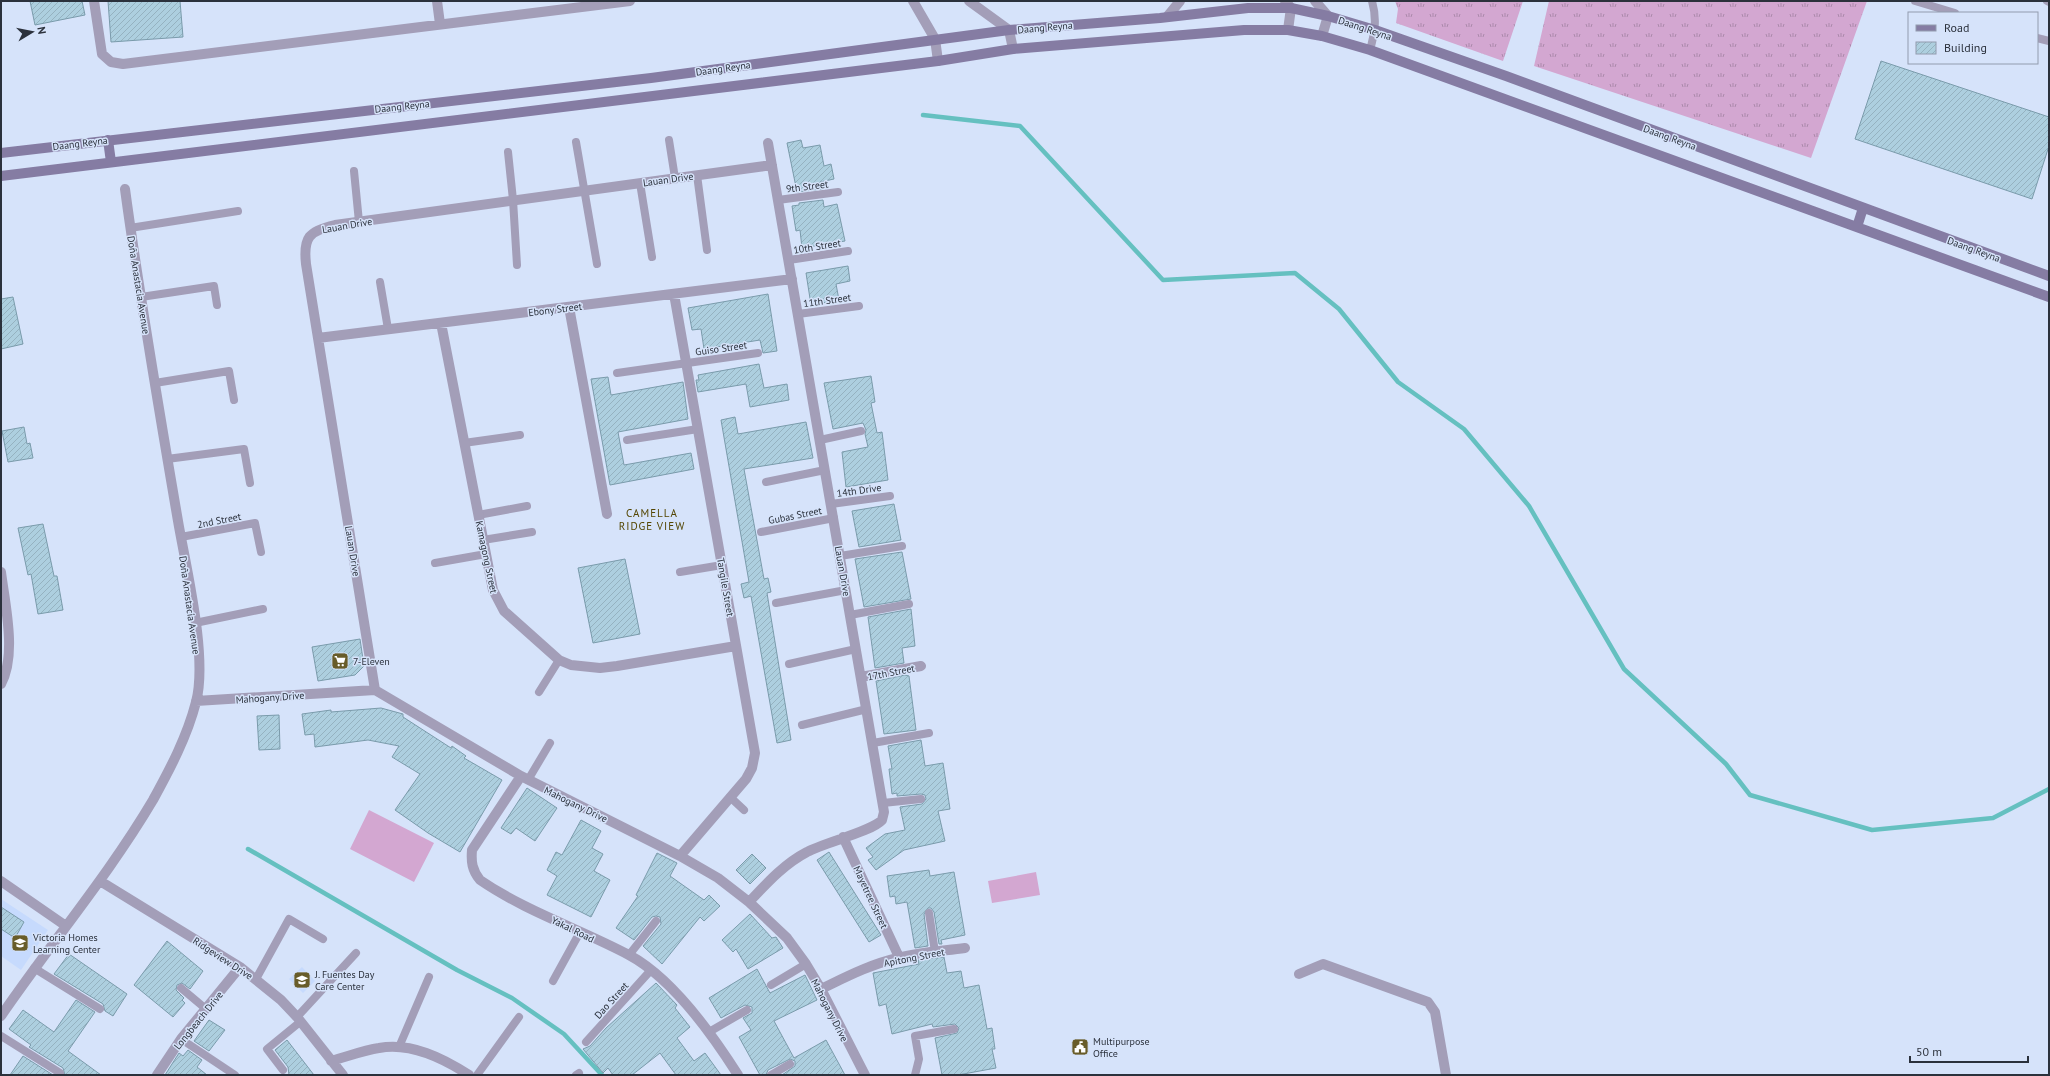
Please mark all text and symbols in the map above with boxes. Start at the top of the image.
north arrow [12,12,52,52]
legend [1908,12,2038,64]
street label: Daang Reyna [1336,14,1393,43]
street label: Daang Reyna [1017,19,1073,36]
text: Road [1944,20,1969,35]
text: N [34,25,49,35]
text: Building [1944,40,1987,55]
street label: Daang Reyna [695,58,751,79]
street label: Daang Reyna [374,97,430,116]
street label: Daang Reyna [1642,122,1698,153]
street label: Daang Reyna [52,134,108,153]
street label: Lauan Drive [642,170,694,189]
street label: 9th Street [785,177,830,196]
street label: Lauan Drive [321,215,373,236]
street label: Daang Reyna [1946,234,2002,265]
street label: Doña Anastacia Avenue [124,235,153,335]
street label: 10th Street [792,236,842,257]
street label: 11th Street [802,291,852,310]
street label: Ebony Street [527,300,583,319]
street label: Guiso Street [694,338,748,359]
street label: 14th Drive [836,481,882,500]
street label: Gubas Street [767,504,824,527]
district label: CAMELLA RIDGE VIEW [619,506,685,533]
street label: 2nd Street [196,510,243,531]
street label: Kamagong Street [472,520,501,595]
street label: Lauan Drive [342,525,363,577]
street label: Lauan Drive [832,545,853,597]
street label: Doña Anastacia Avenue [176,555,203,655]
street label: Tangile Street [714,557,737,618]
supermarket icon: 7-Eleven [330,651,350,671]
place label: 7-Eleven [353,655,390,668]
street label: 17th Street [866,661,916,683]
street label: Mahogany Drive [235,689,305,706]
street label: Mahogany Drive [542,784,610,825]
street label: Mayetree Street [850,864,891,931]
street label: Yakal Road [549,913,596,945]
place label: Victoria Homes Learning Center [32,931,101,956]
school or university icon: Victoria Homes Learning Center [10,933,30,953]
street label: Ridgeview Drive [190,934,255,983]
street label: Apitong Street [883,945,946,970]
place label: J. Fuentes Day Care Center [314,968,375,993]
school or university icon: J. Fuentes Day Care Center [292,970,312,990]
street label: Mahogany Drive [808,977,851,1044]
street label: Dao Street [591,979,632,1021]
street label: Longbeach Drive [171,989,226,1052]
place label: Multipurpose Office [1093,1035,1150,1060]
public building icon: Multipurpose Office [1070,1037,1090,1057]
scale bar [1910,1038,2028,1064]
text: 50 m [1916,1044,1942,1059]

